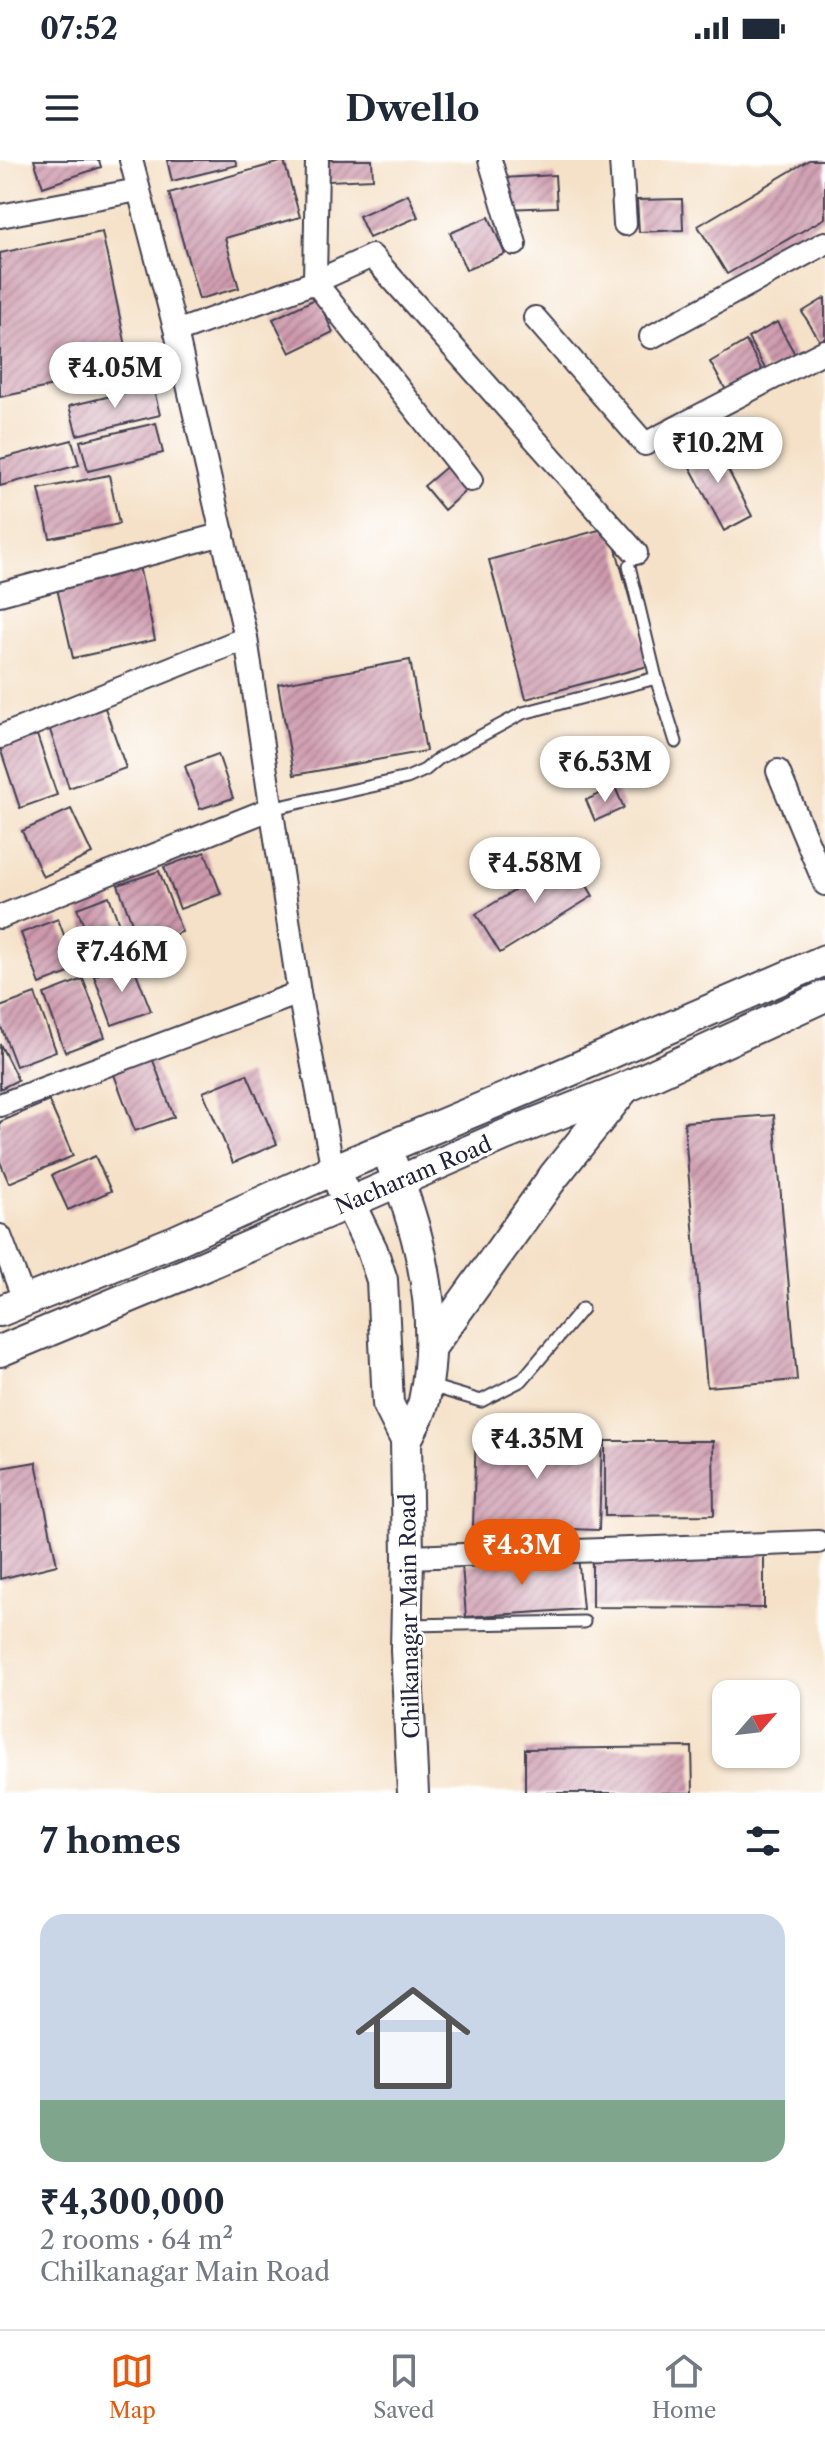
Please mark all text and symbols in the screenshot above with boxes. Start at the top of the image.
text: 07:52 [40,10,118,47]
icon: menu [40,86,84,130]
text: Dwello [345,86,480,130]
icon: search [741,86,785,130]
pin: ₹4.05M [50,342,180,410]
text: ₹4.05M [67,352,163,384]
pin: ₹10.2M [653,417,783,485]
text: ₹10.2M [672,427,764,459]
pin: ₹6.53M [540,736,670,804]
text: ₹6.53M [558,746,652,778]
pin: ₹4.58M [470,837,600,905]
text: ₹4.58M [487,847,583,879]
pin: ₹7.46M [57,926,187,994]
text: ₹7.46M [76,936,168,968]
street label: Nacharam Road [331,1130,496,1221]
pin: ₹4.35M [472,1413,602,1481]
text: ₹4.35M [490,1423,584,1455]
street label: Chilkanagar Main Road [394,1493,425,1739]
pin: ₹4.3M [466,1519,578,1587]
text: ₹4.3M [482,1529,562,1561]
north arrow [712,1680,800,1768]
map controls [712,1680,800,1768]
icon: filters [741,1819,785,1863]
text: 7 homes [40,1820,181,1862]
icon: home [341,1966,485,2110]
text: ₹4,300,000 [40,2181,225,2223]
text: 2 rooms · 64 m² [40,2224,233,2256]
text: Chilkanagar Main Road [40,2256,330,2288]
tab: Map [109,2349,156,2424]
tab: Saved [373,2349,434,2424]
tab: Home [652,2349,716,2424]

